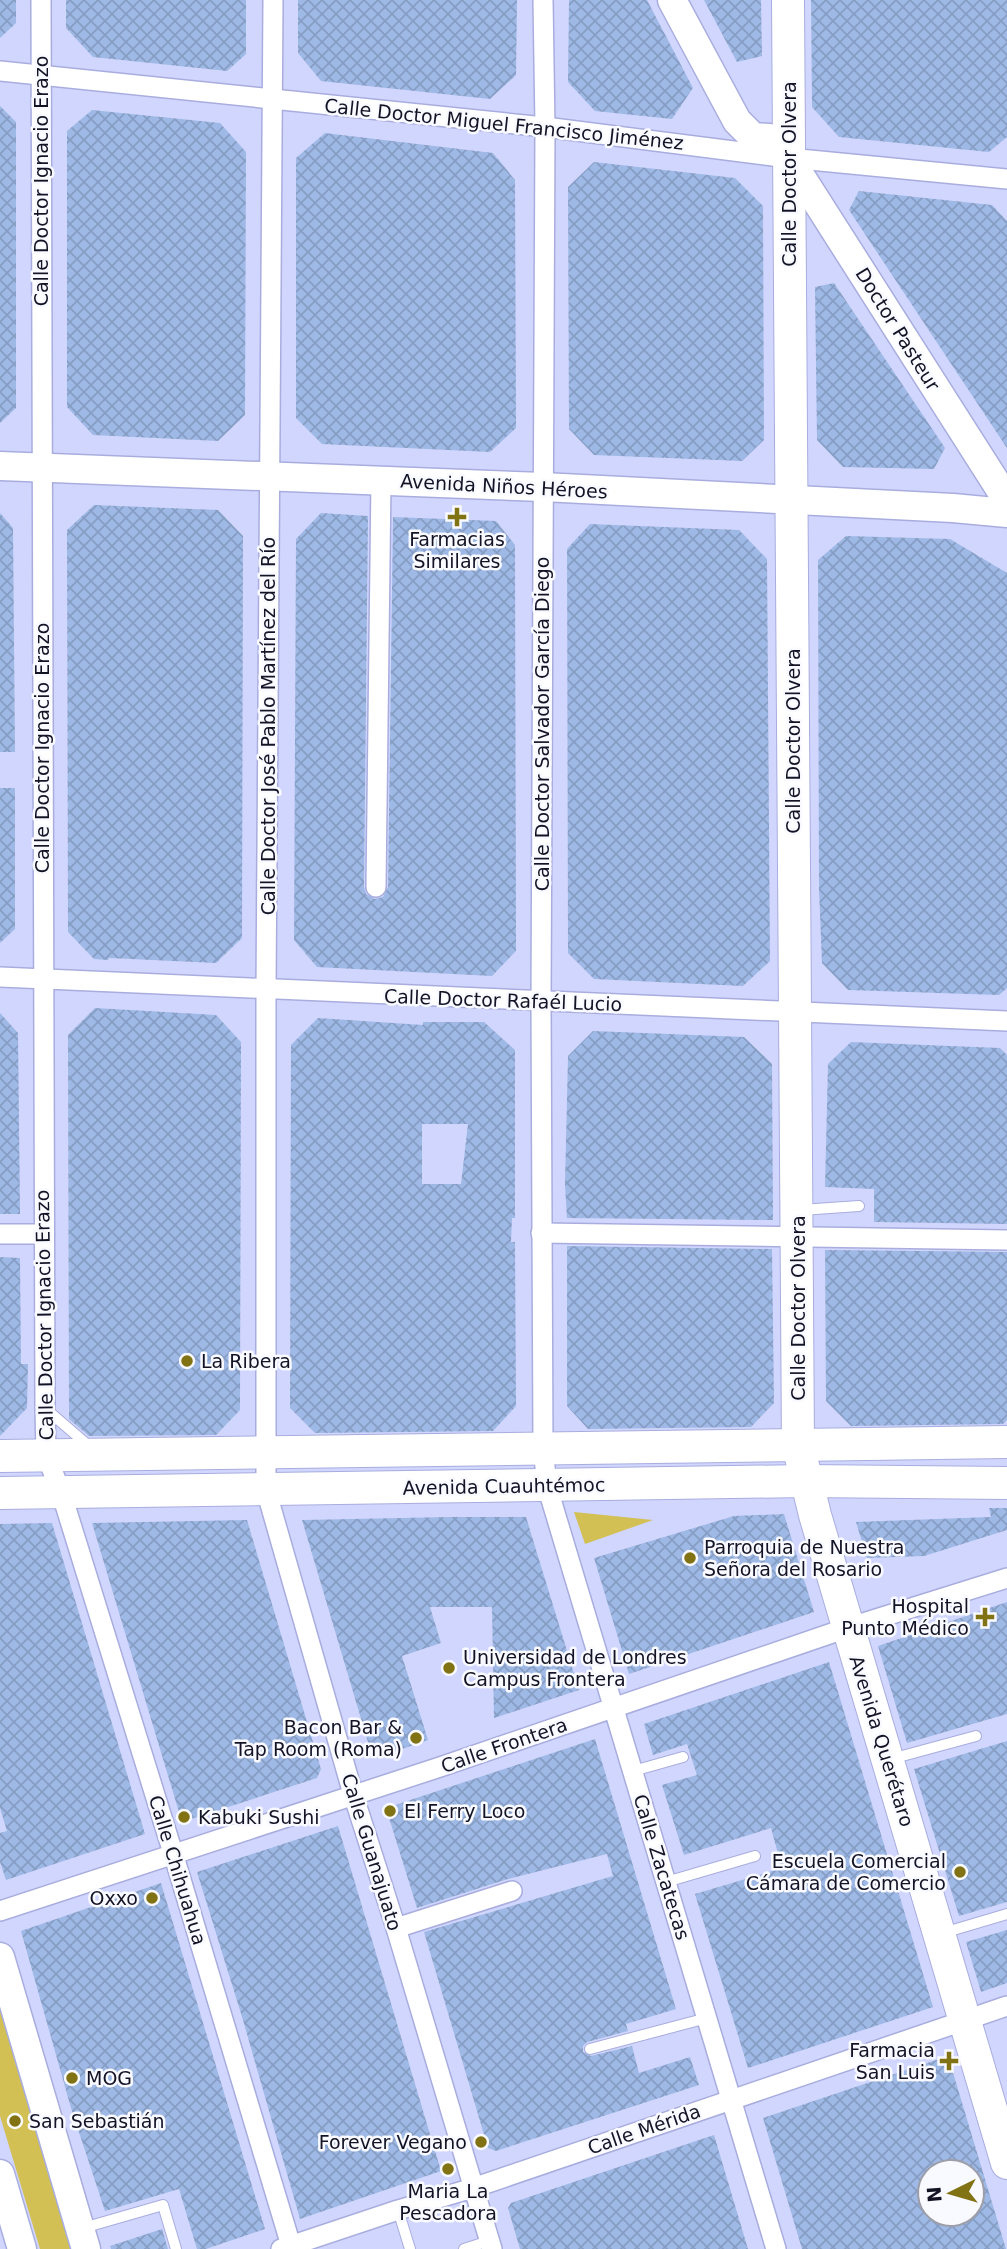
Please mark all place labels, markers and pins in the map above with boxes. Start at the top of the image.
marker: Farmacias Similares [449,509,465,525]
place label: Farmacias Similares [409,528,505,572]
place label: La Ribera [201,1350,291,1372]
marker: La Ribera [179,1353,195,1369]
place label: Parroquia de Nuestra Señora del Rosario [704,1536,904,1580]
marker: Parroquia de Nuestra Señora del Rosario [682,1550,698,1566]
place label: Hospital Punto Médico [841,1595,969,1639]
marker: Hospital Punto Médico [975,1607,995,1627]
place label: Universidad de Londres Campus Frontera [463,1646,687,1690]
marker: Universidad de Londres Campus Frontera [441,1660,457,1676]
place label: Bacon Bar & Tap Room (Roma) [234,1716,402,1760]
marker: Bacon Bar & Tap Room (Roma) [408,1730,424,1746]
place label: El Ferry Loco [404,1800,525,1822]
marker: El Ferry Loco [382,1803,398,1819]
place label: Kabuki Sushi [198,1806,320,1828]
marker: Kabuki Sushi [176,1809,192,1825]
place label: Escuela Comercial Cámara de Comercio [746,1850,946,1894]
marker: Escuela Comercial Cámara de Comercio [952,1864,968,1880]
place label: Oxxo [90,1887,138,1909]
marker: Oxxo [144,1890,160,1906]
place label: Farmacia San Luis [849,2039,935,2083]
marker: Farmacia San Luis [941,2053,957,2069]
place label: MOG [86,2067,132,2089]
marker: MOG [64,2070,80,2086]
place label: San Sebastián [29,2110,165,2132]
marker: San Sebastián [7,2113,23,2129]
place label: Forever Vegano [319,2131,467,2153]
marker: Forever Vegano [473,2134,489,2150]
marker: Maria La Pescadora [440,2161,456,2177]
place label: Maria La Pescadora [399,2180,497,2224]

